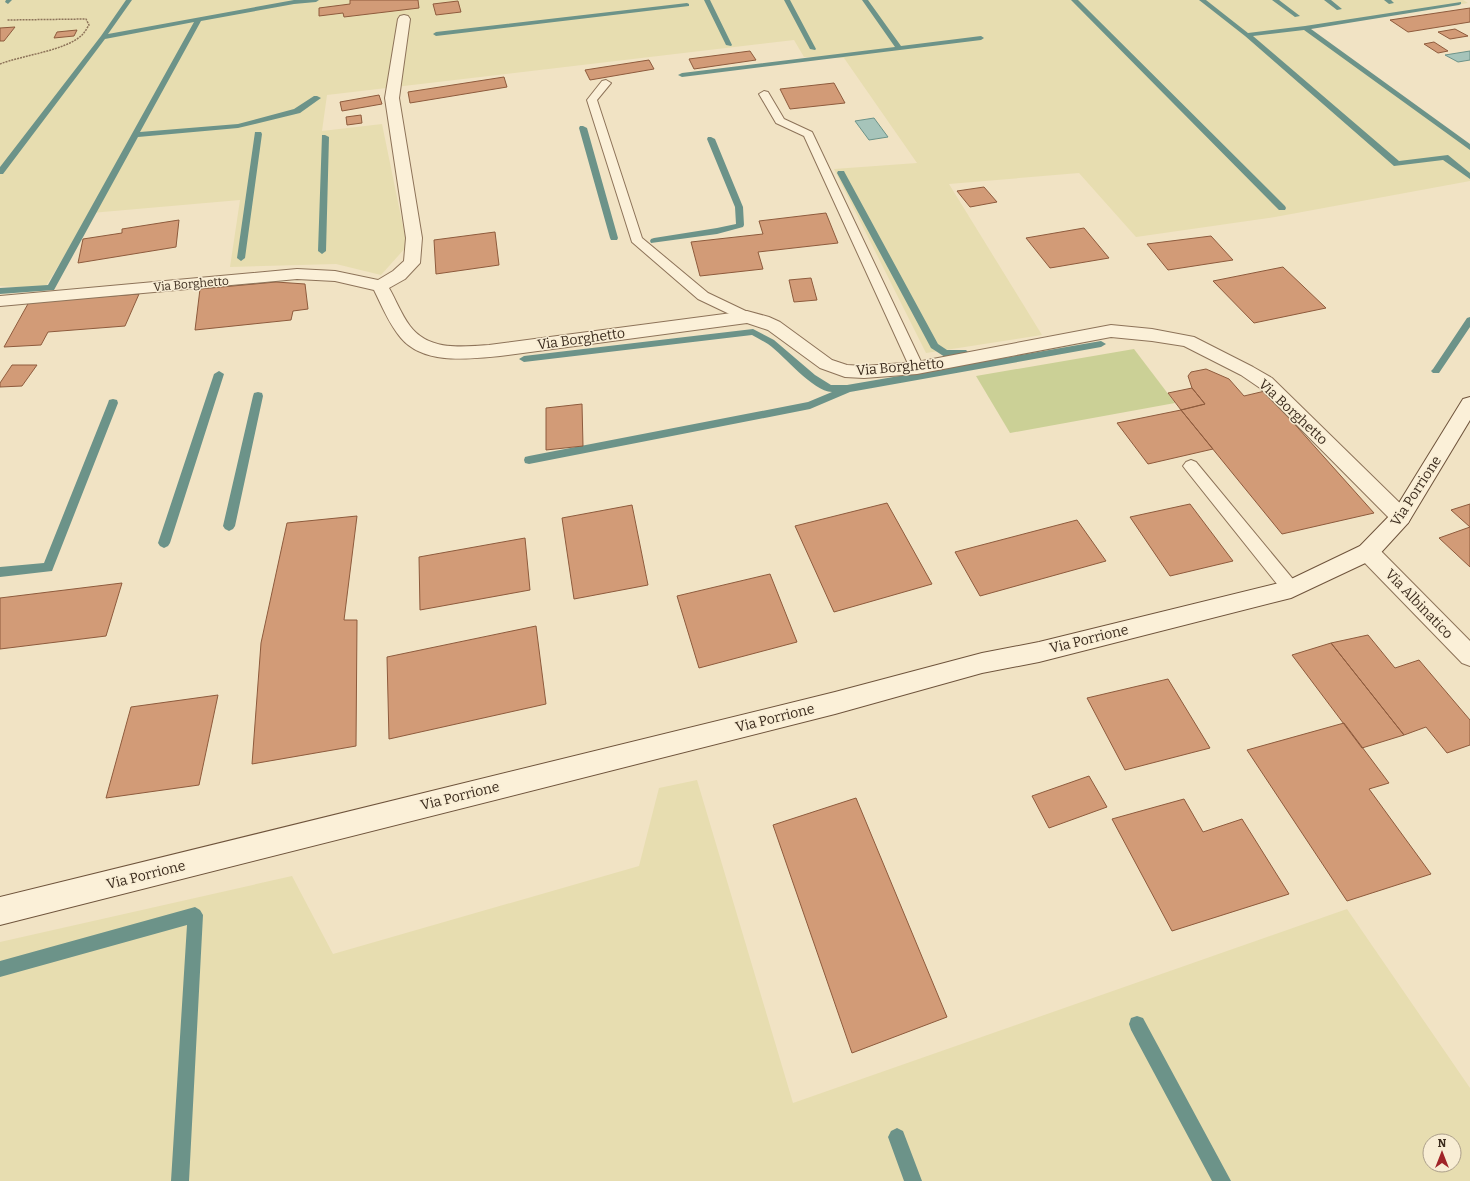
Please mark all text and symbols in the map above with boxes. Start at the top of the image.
street label: Via Borghetto [153,274,229,294]
street label: Via Borghetto [536,324,626,354]
street label: Via Borghetto [855,355,945,379]
street label: Via Borghetto [1255,376,1331,448]
street label: Via Porrione [1387,453,1445,529]
street label: Via Albinatico [1382,566,1456,642]
street label: Via Porrione [1048,621,1130,657]
street label: Via Porrione [734,700,816,736]
street label: Via Porrione [419,778,501,814]
street label: Via Porrione [105,857,187,893]
north arrow [1422,1133,1462,1173]
text: N [1438,1137,1447,1150]

